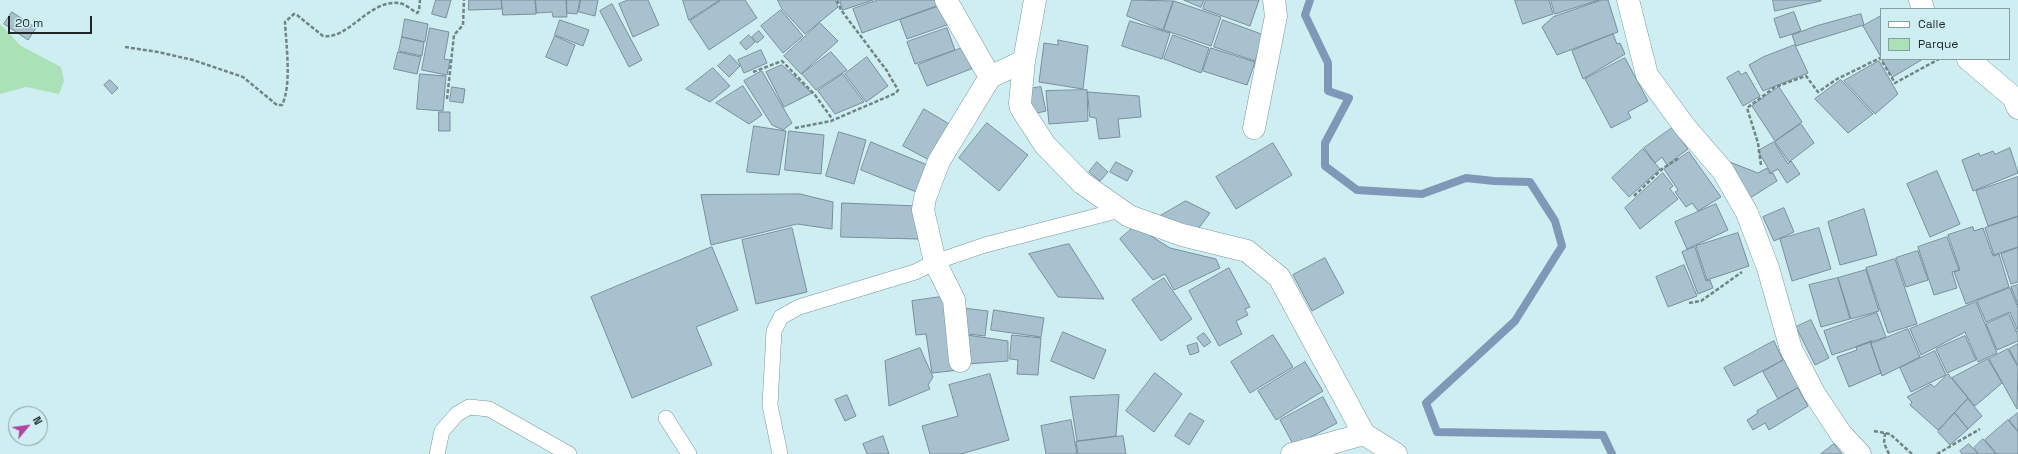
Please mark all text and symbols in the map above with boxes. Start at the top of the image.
scale bar [10,8,94,34]
legend [1880,8,2010,60]
text: 20 m [15,15,43,31]
text: Calle [1918,16,1946,32]
text: Parque [1918,36,1958,52]
north arrow [8,406,48,446]
text: N [30,414,46,427]

